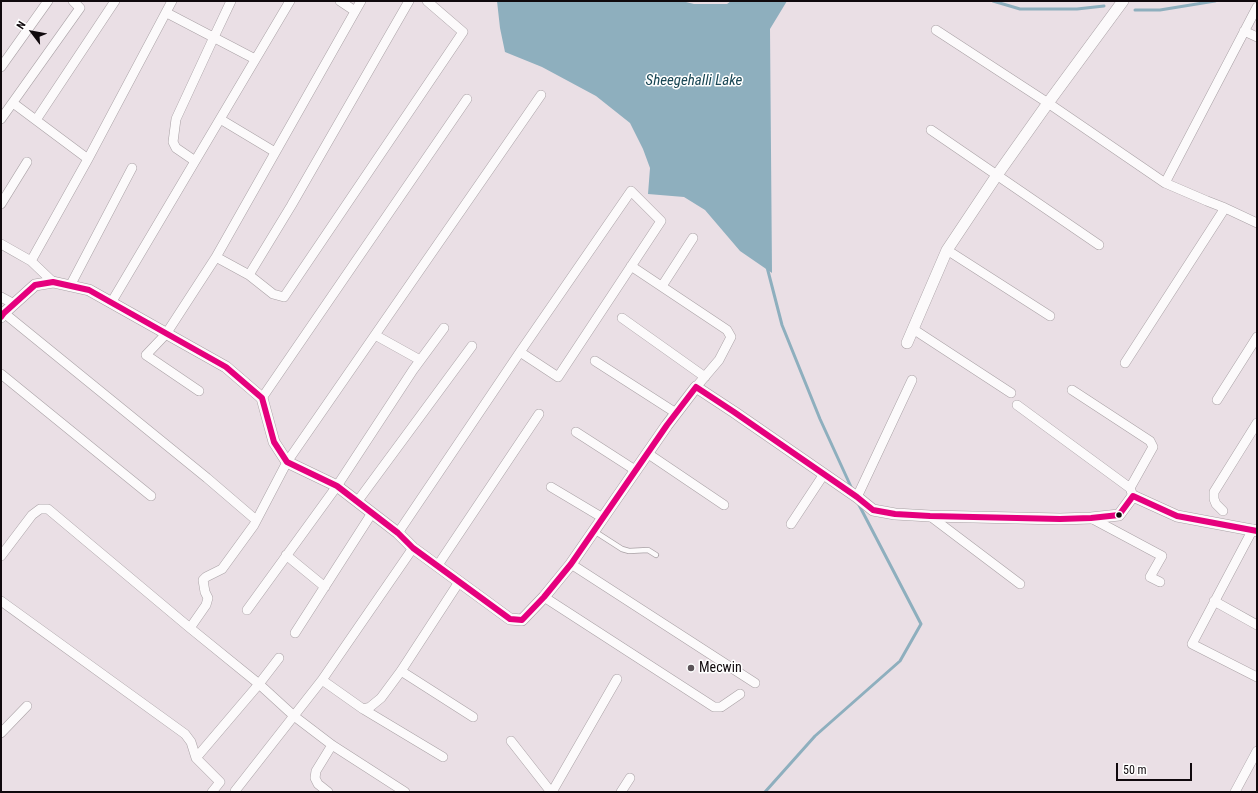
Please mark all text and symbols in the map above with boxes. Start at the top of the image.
north arrow [12,12,52,52]
text: N [14,19,29,32]
water label: Sheegehalli Lake [646,72,742,90]
unlabelled marker [1114,510,1124,520]
place label: Mecwin [699,660,742,676]
marker: Mecwin [686,663,696,673]
scale bar [1118,755,1194,781]
text: 50 m [1123,763,1147,777]

